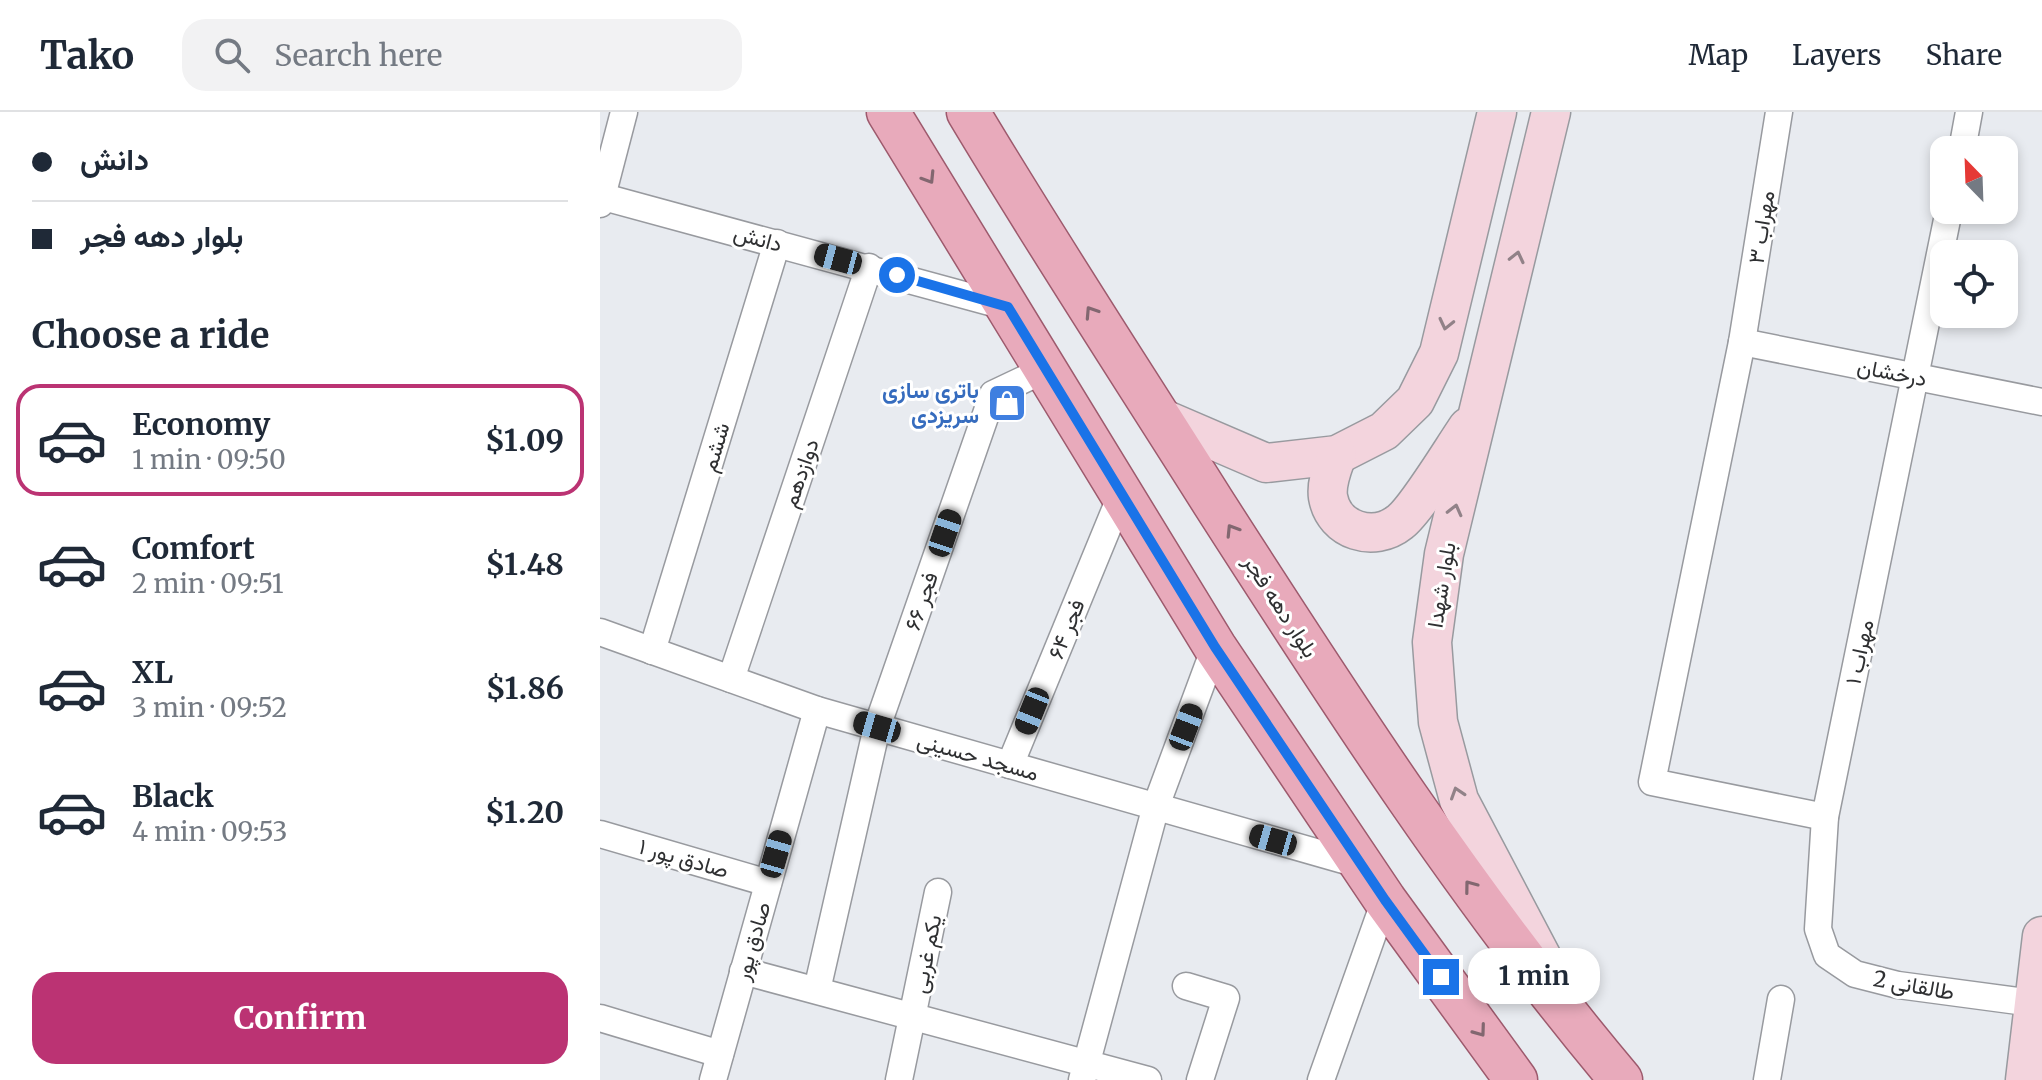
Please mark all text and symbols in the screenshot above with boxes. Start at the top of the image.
search box [182,19,742,91]
text: Tako [40,32,134,79]
icon: search [210,33,254,77]
text: Search here [274,36,443,74]
text: Map [1688,37,1748,73]
text: Layers [1792,37,1881,73]
text: Share [1925,37,2002,73]
north arrow [1930,136,2018,224]
map controls [1930,136,2018,328]
text: دانش [80,140,149,178]
one-way arrow [919,170,934,184]
street label: مهراب ۳ [1741,188,1781,266]
text: بلوار دهه فجر [80,217,244,255]
street label: دانش [731,218,785,258]
button: locate [1930,240,2018,328]
car [812,241,864,277]
one-way arrow [1508,251,1525,265]
route start [879,257,915,293]
one-way arrow [1085,306,1100,321]
text: Choose a ride [32,313,269,358]
one-way arrow [1439,317,1456,330]
street label: درخشان [1855,352,1929,392]
place label: باتری سازی سریزدی [882,376,979,429]
shop icon: باتری سازی سریزدی [986,382,1028,424]
icon: car [36,404,108,476]
text: Economy [132,405,270,443]
street label: ششم [694,419,737,475]
text: $1.09 [485,421,564,459]
street label: دوازدهم [775,435,826,511]
text: 1 min · 09:50 [132,443,286,476]
one-way arrow [1446,503,1463,517]
car [926,506,964,560]
one-way arrow [1226,525,1241,539]
icon: car [36,528,108,600]
text: Comfort [132,529,255,567]
street label: بلوار شهدا [1420,540,1462,630]
text: $1.48 [485,545,564,583]
street label: بلوار دهه فجر [1237,548,1325,663]
text: 2 min · 09:51 [132,567,284,600]
street label: فجر ۶۶ [898,568,944,634]
street label: فجر ۶۴ [1041,595,1091,663]
street label: مهراب ۱ [1838,617,1880,687]
icon: car [36,652,108,724]
text: XL [132,653,173,691]
text: $1.86 [486,669,564,707]
car [1012,684,1052,738]
text: 3 min · 09:52 [132,691,287,724]
car [1166,700,1206,754]
car [851,709,903,745]
street label: مسجد حسینی [914,725,1042,787]
icon: car [36,776,108,848]
text: Black [132,777,214,815]
one-way arrow [1451,786,1467,800]
text: $1.20 [485,793,564,831]
text: 4 min · 09:53 [132,815,287,848]
car [1247,822,1299,858]
car [758,828,794,880]
street label: صادق پور ۱ [636,832,732,885]
one-way arrow [1466,880,1480,894]
street label: صادق پور [727,898,778,985]
street label: یکم غربی [905,912,948,996]
callout: 1 min [1469,949,1601,1005]
route end [1423,959,1459,995]
text: 1 min [1499,959,1569,992]
street label: طالقانی 2 [1871,964,1957,1006]
button: Confirm [32,972,568,1064]
one-way arrow [1471,1022,1485,1037]

